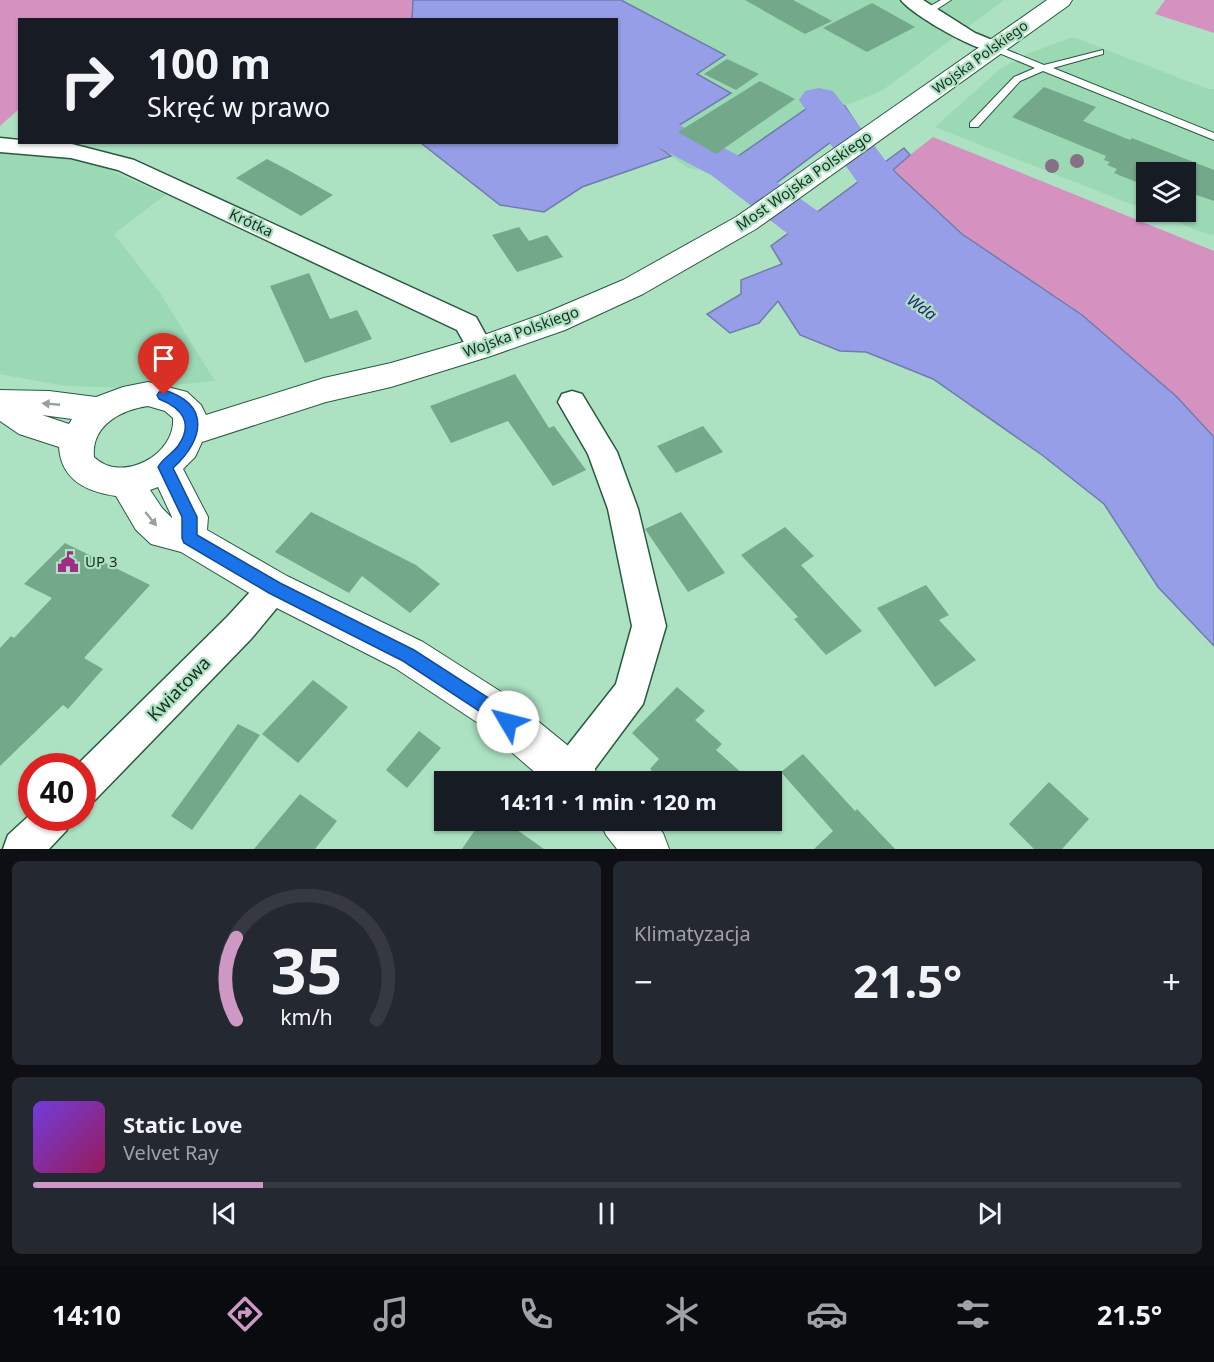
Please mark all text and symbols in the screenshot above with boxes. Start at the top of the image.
street label: Wojska Polskiego [928,15,1031,98]
text: 100 m [147,34,271,91]
icon: right [48,42,126,120]
text: Skręć w prawo [147,88,330,125]
street label: Most Wojska Polskiego [732,126,875,235]
map controls [1136,162,1196,222]
button: layers [1136,162,1196,222]
street label: Krótka [226,203,277,241]
water label: Wda [903,289,941,325]
street label: Wojska Polskiego [460,301,581,361]
pin [138,333,189,395]
icon: arrive [147,342,180,375]
one-way arrow [41,399,60,409]
one-way arrow [145,511,158,527]
public building icon: UP 3 [56,550,80,574]
place label: UP 3 [85,551,118,571]
street label: Kwiatowa [141,651,215,726]
position arrow [476,690,540,754]
speed limit sign: 40 [18,753,96,831]
text: 14:11 · 1 min · 120 m [499,786,717,816]
text: Klimatyzacja [634,920,751,947]
text: 35 [271,927,342,1012]
text: 21.5° [853,950,962,1011]
text: − [634,959,653,1004]
text: + [1162,959,1181,1004]
text: km/h [280,1002,333,1031]
text: Static Love [123,1109,242,1139]
text: Velvet Ray [123,1139,219,1166]
icon: previous [208,1197,241,1230]
icon: pause [590,1197,623,1230]
icon: next [973,1197,1006,1230]
icon: directions [224,1293,266,1335]
icon: music [370,1293,412,1335]
icon: phone [515,1293,557,1335]
icon: climate [661,1293,703,1335]
icon: car [806,1293,848,1335]
icon: filters [952,1293,994,1335]
text: 14:10 [52,1296,121,1333]
text: 21.5° [1097,1296,1162,1333]

